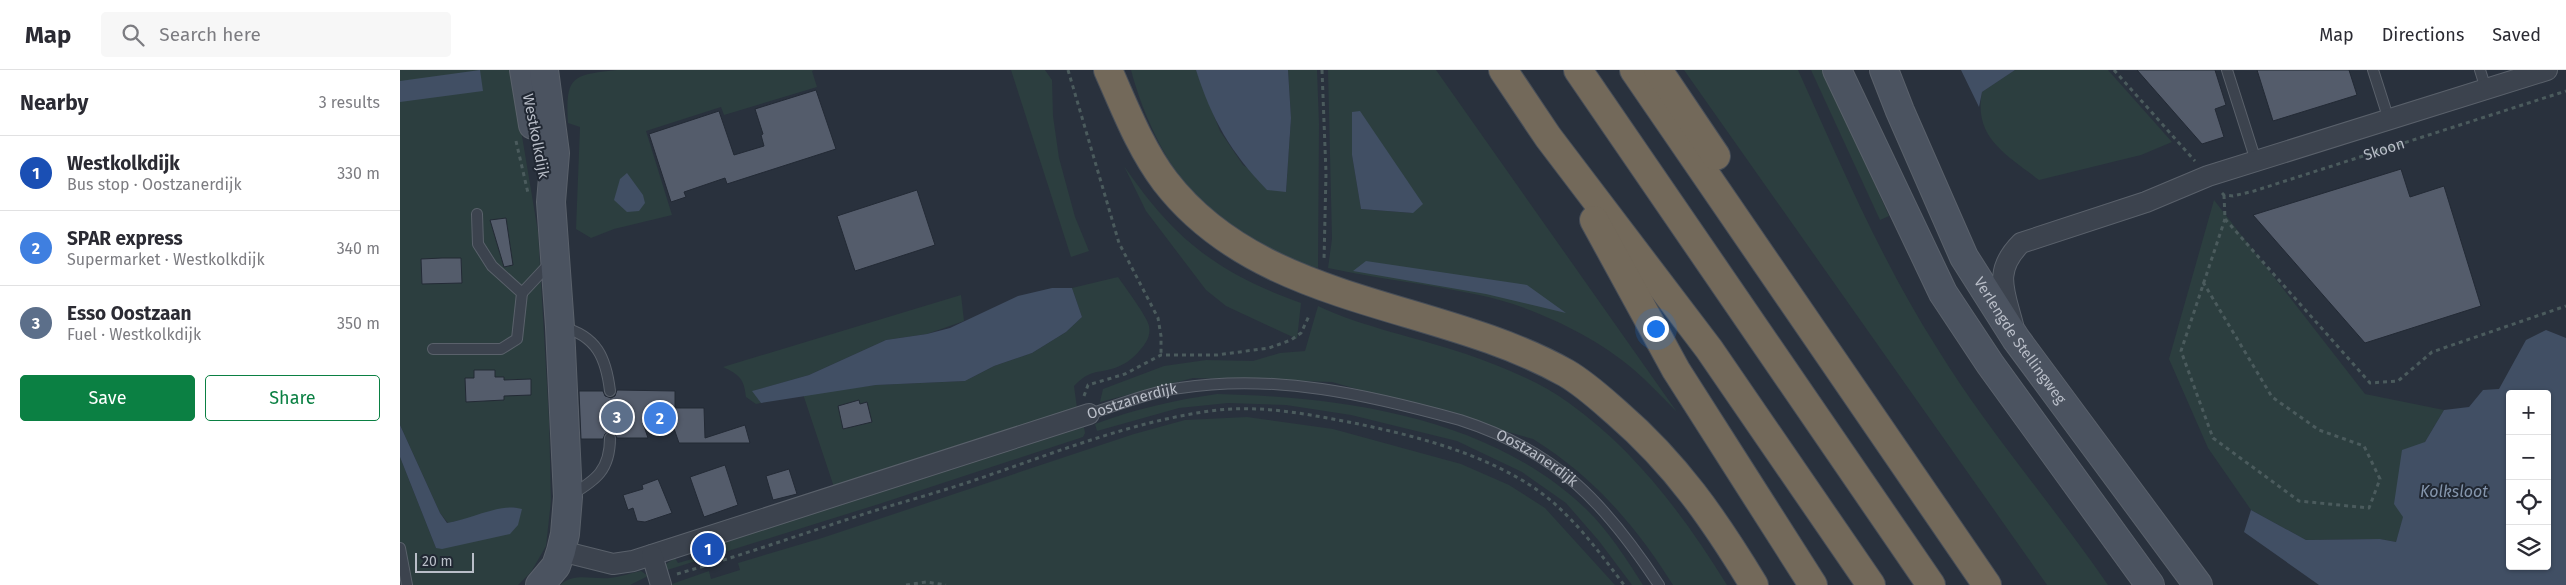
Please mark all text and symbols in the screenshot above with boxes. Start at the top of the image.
search box [101,12,451,57]
text: Map [25,21,71,49]
icon: search [119,21,147,49]
text: Search here [159,23,261,46]
text: Map [2319,24,2354,46]
text: Directions [2382,24,2464,46]
text: Saved [2492,24,2541,46]
text: Nearby [20,90,88,116]
street label: Westkolkdijk [519,92,553,180]
text: 3 results [319,93,380,112]
street label: Skoon [2361,134,2407,164]
text: Westkolkdijk [67,152,180,175]
text: 1 [32,164,40,183]
text: 330 m [337,164,380,183]
text: Bus stop · Oostzanerdijk [67,175,242,194]
text: SPAR express [67,227,183,250]
text: 2 [32,239,40,258]
text: 340 m [337,239,380,258]
text: Supermarket · Westkolkdijk [67,250,265,269]
street label: Verlengde Stellingweg [1970,274,2070,408]
text: Esso Oostzaan [67,302,192,325]
text: 3 [32,314,40,333]
text: 350 m [337,314,380,333]
your location [1643,316,1669,342]
text: Fuel · Westkolkdijk [67,325,201,344]
button: Save [20,375,195,421]
button: Share [205,375,380,421]
street label: Oostzanerdijk [1085,379,1179,423]
map controls [2506,390,2551,570]
button: + [2506,390,2551,435]
pin: 3 [601,398,633,436]
pin: 2 [644,399,676,437]
street label: Oostzanerdijk [1493,426,1582,491]
button: − [2506,435,2551,480]
button: locate [2506,480,2551,525]
water label: Kolksloot [2420,482,2488,501]
button: layers [2506,525,2551,570]
pin: 1 [692,530,724,568]
scale bar [415,550,474,573]
text: 20 m [422,553,452,570]

